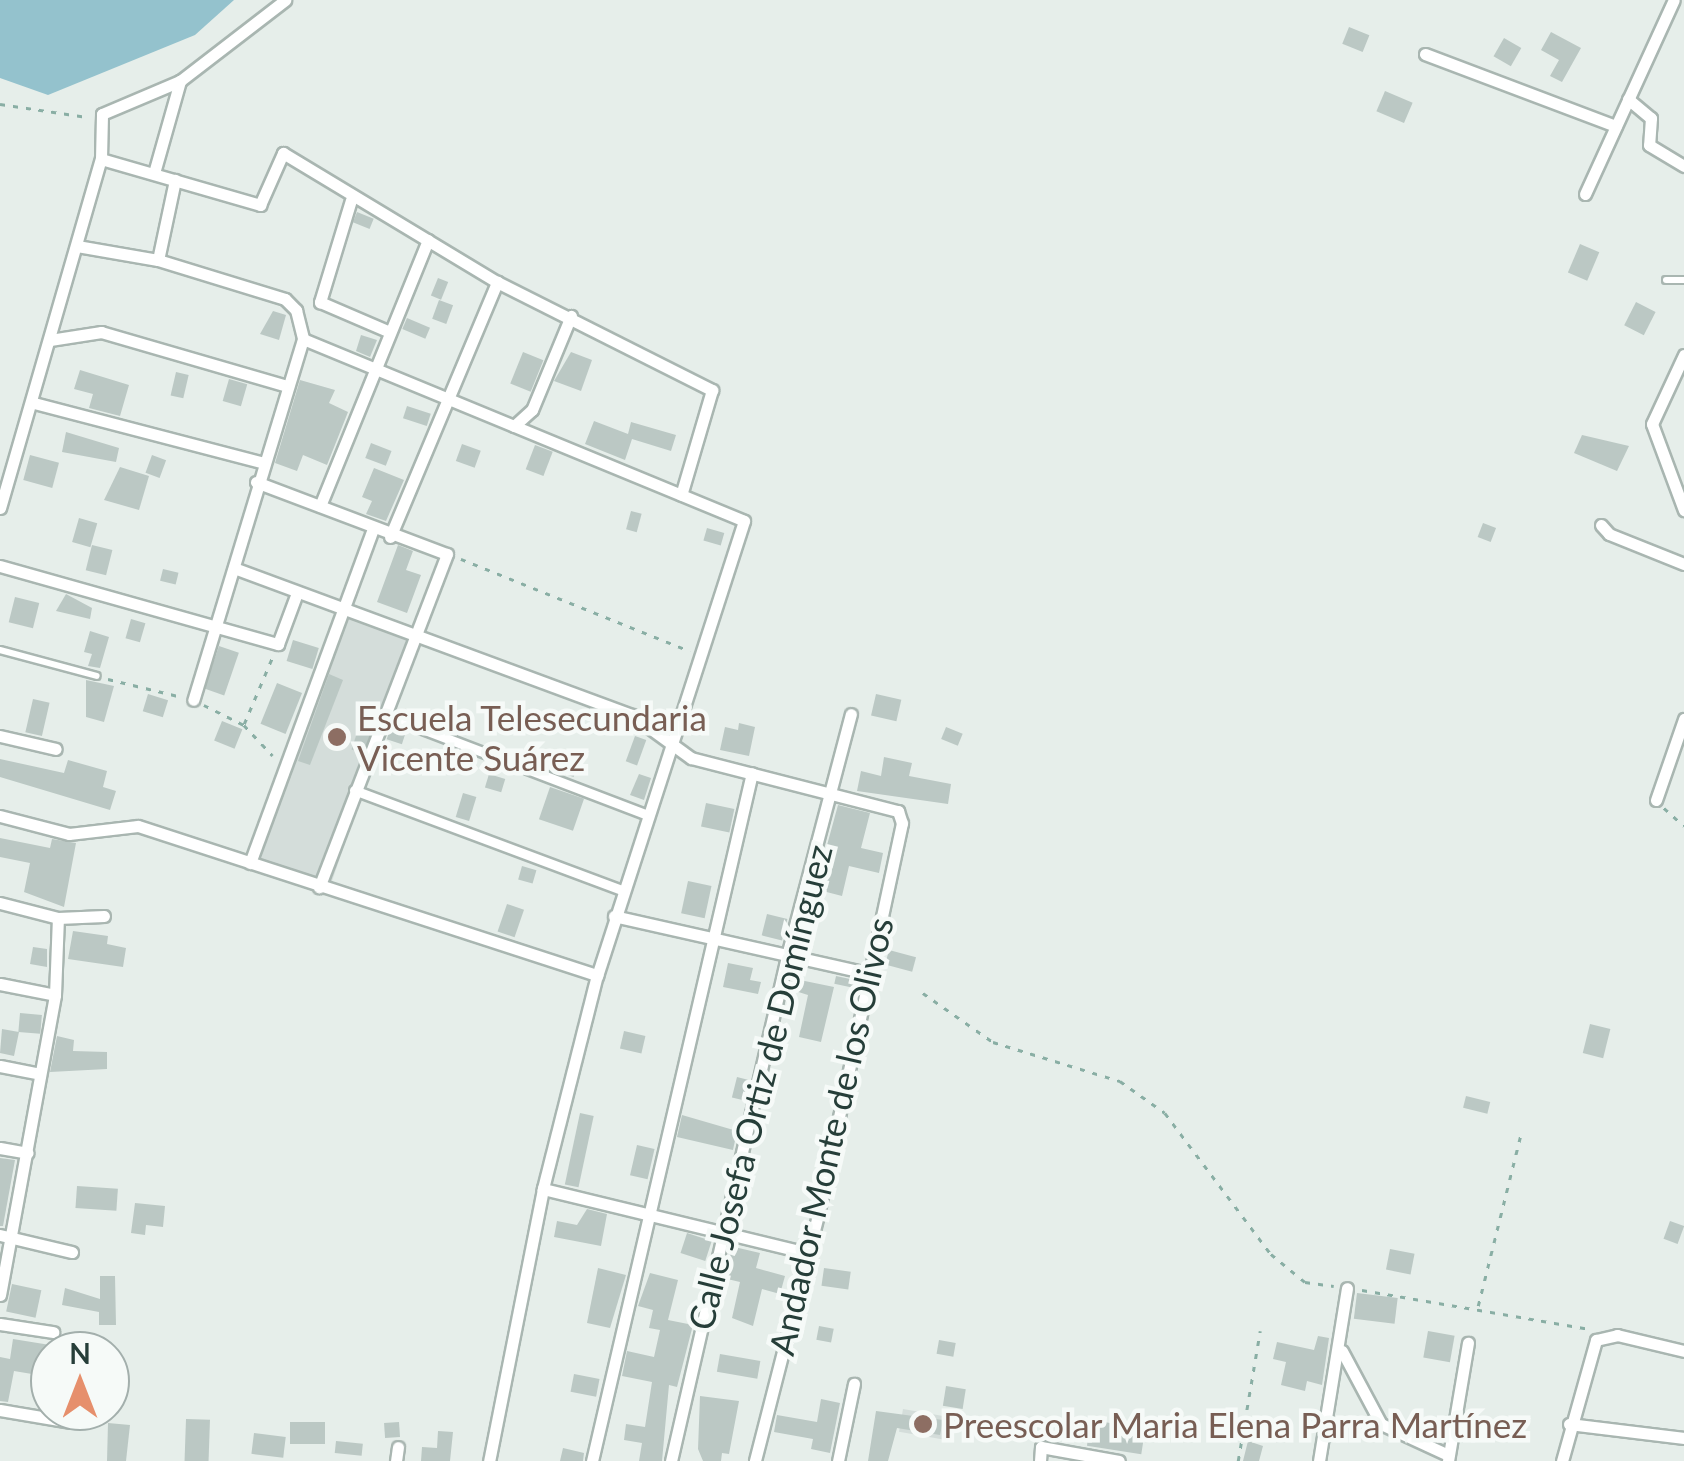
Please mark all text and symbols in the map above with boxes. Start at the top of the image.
place label: Escuela Telesecundaria Vicente Suárez [357,696,708,778]
marker: Escuela Telesecundaria Vicente Suárez [326,726,348,748]
street label: Calle Josefa Ortiz de Domínguez [678,840,840,1334]
street label: Andador Monte de los Olivos [759,913,901,1359]
north arrow [30,1331,130,1431]
text: N [69,1336,91,1370]
place label: Preescolar Maria Elena Parra Martínez [943,1403,1528,1445]
marker: Preescolar Maria Elena Parra Martínez [912,1413,934,1435]

